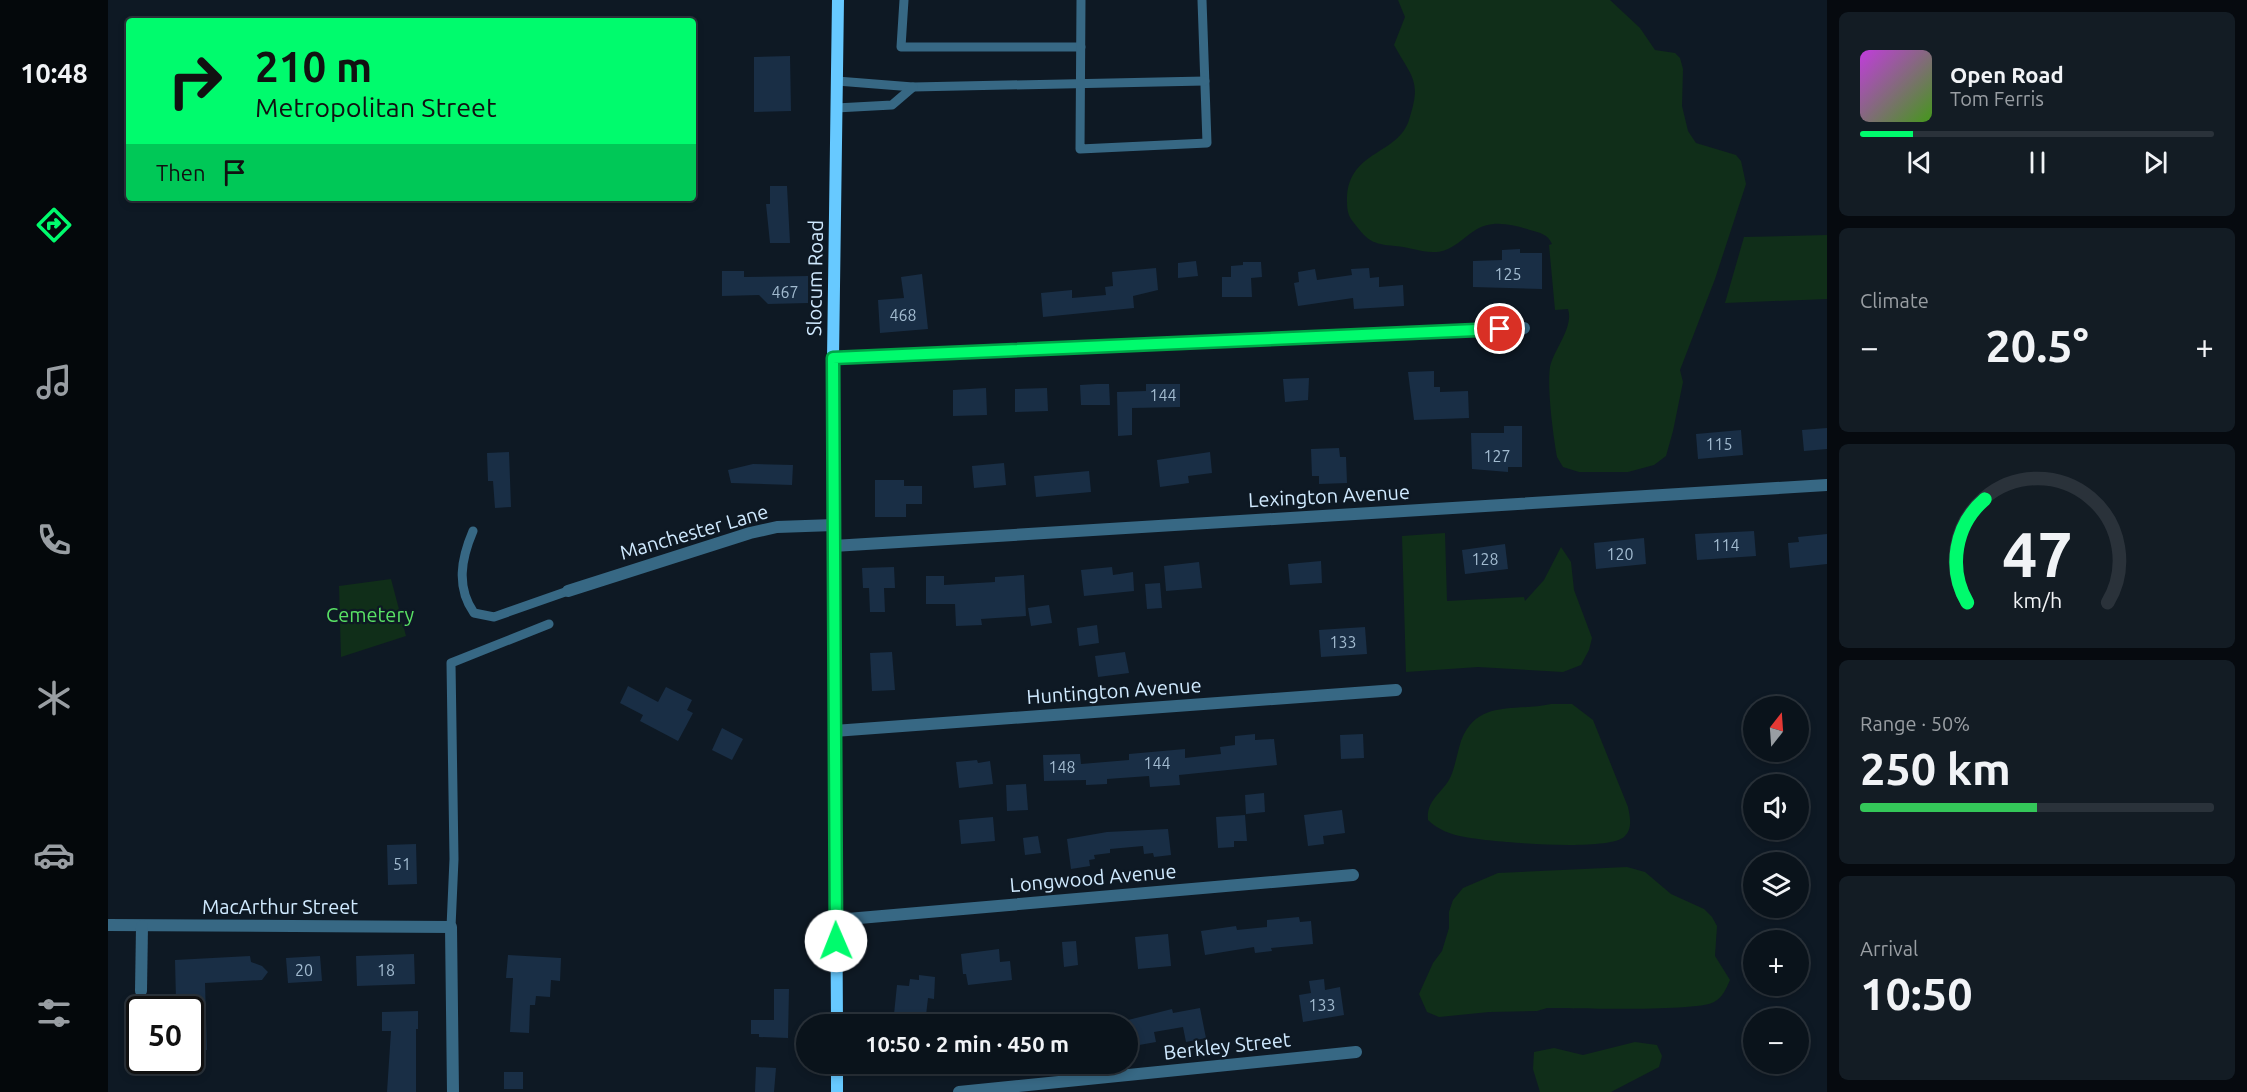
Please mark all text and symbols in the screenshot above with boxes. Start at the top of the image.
icon: right [156,42,234,120]
text: 210 m [255,43,372,90]
text: 10:48 [20,58,88,88]
text: Open Road [1950,62,2064,87]
text: Tom Ferris [1950,87,2044,110]
text: Metropolitan Street [255,92,497,122]
icon: previous [1903,146,1936,179]
icon: pause [2021,146,2054,179]
icon: next [2139,146,2172,179]
icon: arrive [218,156,251,189]
text: Then [156,160,206,185]
icon: directions [33,204,75,246]
street label: Slocum Road [802,220,827,336]
house number: 125 [1494,265,1522,283]
house number: 467 [771,283,799,301]
text: Climate [1860,289,1929,312]
pin [1474,303,1525,354]
house number: 468 [889,306,917,324]
icon: arrive [1483,312,1516,345]
text: 20.5° [1985,320,2089,371]
text: − [1860,328,1879,365]
text: + [2195,328,2214,365]
icon: music [33,361,75,403]
house number: 144 [1149,386,1177,404]
house number: 115 [1705,435,1733,453]
house number: 127 [1483,447,1511,465]
street label: Lexington Avenue [1247,480,1410,511]
street label: Manchester Lane [617,499,771,564]
icon: phone [33,519,75,561]
text: 47 [2002,519,2072,589]
house number: 114 [1712,536,1740,554]
house number: 120 [1606,545,1634,563]
house number: 128 [1471,550,1499,568]
text: km/h [2012,588,2062,612]
park label: Cemetery [326,603,414,626]
house number: 133 [1329,633,1357,651]
street label: Huntington Avenue [1026,673,1202,708]
icon: climate [33,677,75,719]
north arrow [1743,696,1809,762]
map controls [1743,696,1809,1074]
text: Range · 50% [1860,712,1970,735]
text: 250 km [1860,743,2011,794]
house number: 144 [1143,754,1171,772]
house number: 148 [1048,758,1076,776]
button: sound [1743,774,1809,840]
icon: car [33,834,75,876]
button: layers [1743,852,1809,918]
house number: 51 [393,855,411,873]
street label: Longwood Avenue [1009,859,1177,896]
street label: MacArthur Street [202,895,358,918]
position arrow [804,909,868,973]
button: + [1743,930,1809,996]
text: Arrival [1860,937,1918,960]
house number: 20 [295,961,313,979]
house number: 18 [377,961,395,979]
text: 10:50 [1860,968,1973,1019]
icon: filters [33,992,75,1034]
speed limit sign: 50 [126,996,204,1074]
house number: 133 [1308,996,1336,1014]
button: − [1743,1008,1809,1074]
street label: Berkley Street [1162,1027,1292,1064]
text: 10:50 · 2 min · 450 m [865,1031,1069,1056]

